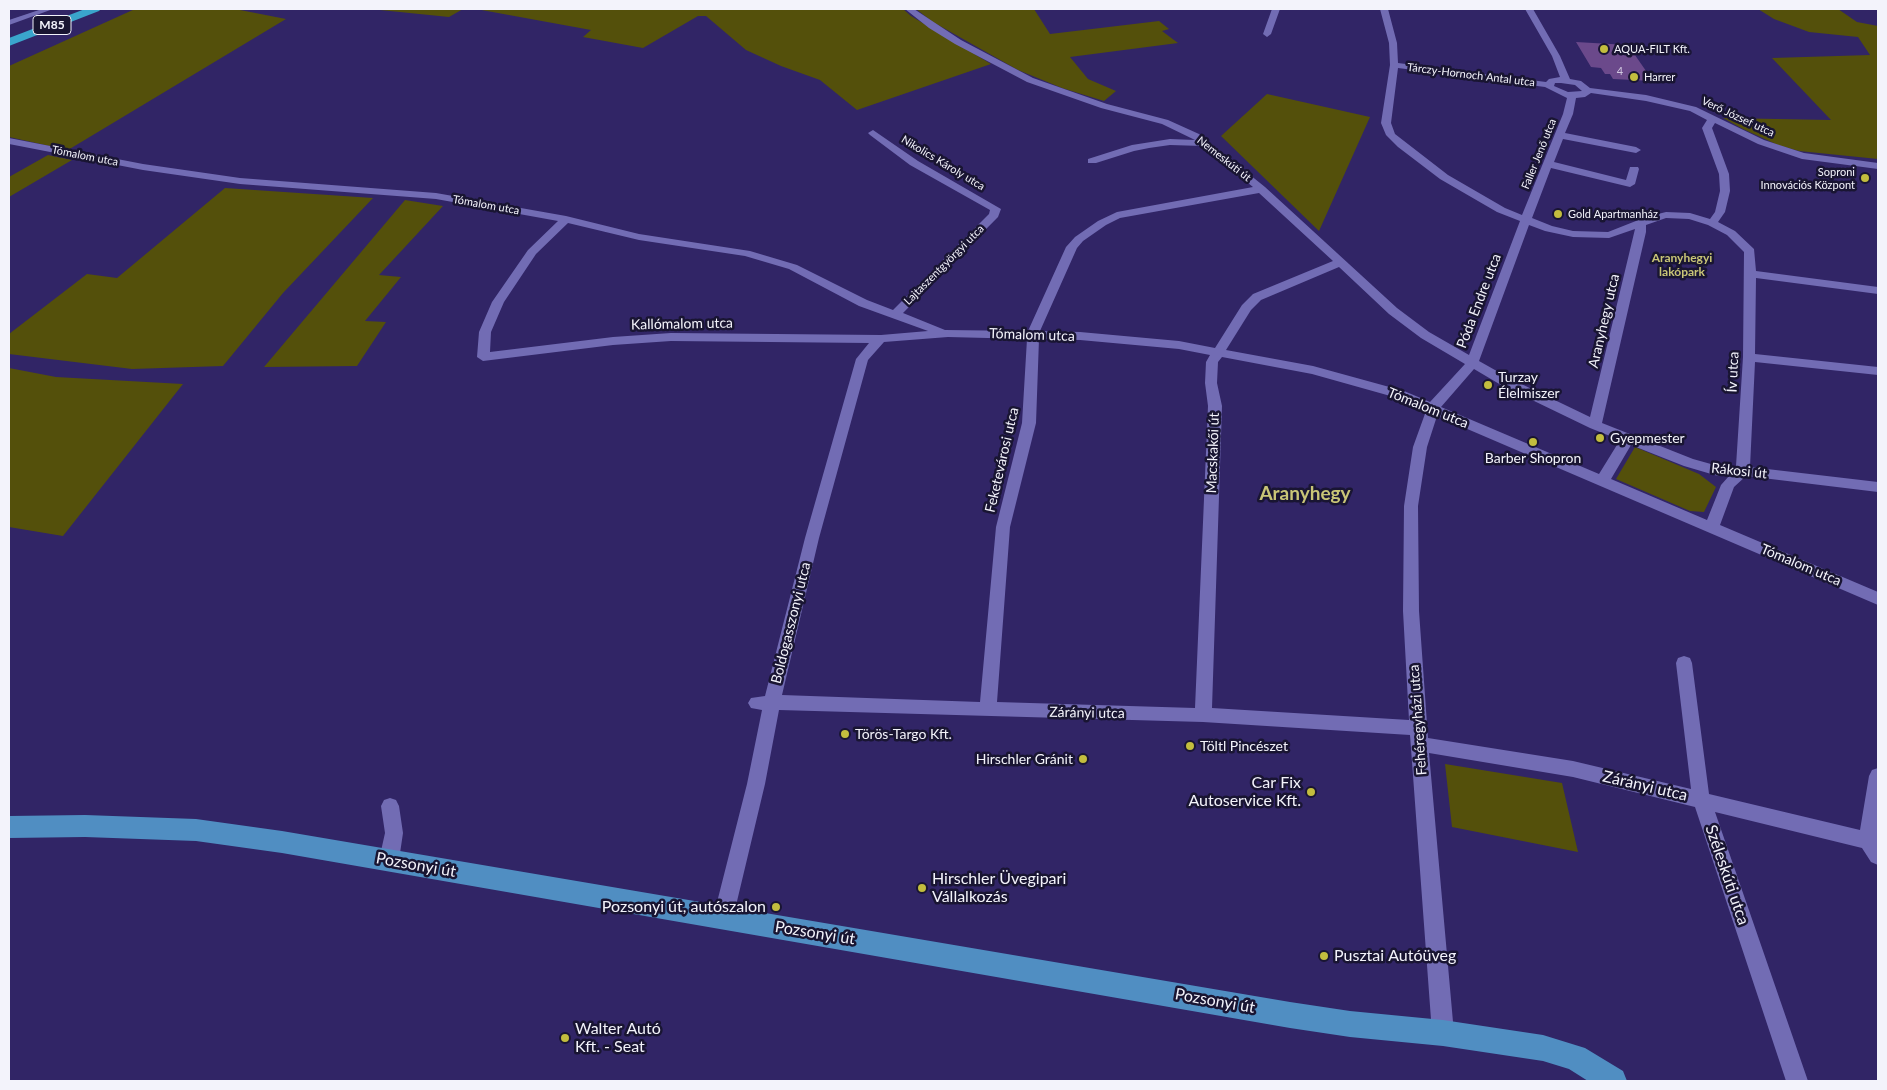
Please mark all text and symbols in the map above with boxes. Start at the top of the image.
road number: M85 [33,16,71,34]
place label: AQUA-FILT Kft. [1614,42,1690,56]
marker: AQUA-FILT Kft. [1598,43,1610,55]
street label: Tárczy-Hornoch Antal utca [1406,61,1536,89]
house number: 4 [1617,64,1623,78]
place label: Harrer [1644,70,1675,84]
marker: Harrer [1628,71,1640,83]
street label: Verő József utca [1700,94,1776,140]
street label: Faller Jenő utca [1519,117,1559,191]
street label: Nikolics Károly utca [899,133,987,193]
street label: Nemeskúti út [1194,134,1254,184]
street label: Tómalom utca [51,143,119,169]
place label: Soproni Innovációs Központ [1761,165,1855,191]
marker: Soproni Innovációs Központ [1859,172,1871,184]
street label: Tómalom utca [452,193,520,217]
place label: Gold Apartmanház [1568,207,1658,221]
marker: Gold Apartmanház [1552,208,1564,220]
street label: Lajtaszentgyörgyi utca [901,222,987,308]
street label: Póda Endre utca [1453,251,1505,351]
district label: Aranyhegyi lakópark [1652,251,1712,279]
street label: Aranyhegy utca [1585,272,1623,370]
street label: Kallómalom utca [631,315,733,333]
street label: Tómalom utca [989,325,1075,345]
street label: Ív utca [1724,351,1742,393]
place label: Turzay Élelmiszer [1498,369,1560,402]
marker: Turzay Élelmiszer [1482,379,1494,391]
street label: Tómalom utca [1385,384,1471,432]
street label: Feketevárosi utca [982,406,1022,514]
street label: Macskakői út [1203,412,1223,494]
place label: Gyepmester [1610,430,1685,446]
marker: Gyepmester [1594,432,1606,444]
marker: Barber Shopron [1527,436,1539,448]
place label: Barber Shopron [1485,450,1581,466]
street label: Rákosi út [1710,460,1768,482]
district label: Aranyhegy [1259,483,1351,505]
street label: Tómalom utca [1758,541,1844,589]
street label: Boldogasszonyi utca [768,560,814,686]
street label: Fehéregyházi utca [1406,664,1430,776]
street label: Zárányi utca [1049,704,1125,722]
place label: Törös-Targo Kft. [855,726,952,742]
marker: Törös-Targo Kft. [839,728,851,740]
place label: Töltl Pincészet [1200,738,1288,754]
marker: Töltl Pincészet [1184,740,1196,752]
place label: Hirschler Gránit [976,751,1073,767]
marker: Hirschler Gránit [1077,753,1089,765]
street label: Zárányi utca [1601,767,1689,805]
place label: Car Fix Autoservice Kft. [1188,773,1301,811]
marker: Car Fix Autoservice Kft. [1305,786,1317,798]
street label: Széleskúti utca [1701,823,1753,927]
street label: Pozsonyi út [374,849,458,881]
place label: Hirschler Üvegipari Vállalkozás [932,869,1066,907]
marker: Hirschler Üvegipari Vállalkozás [916,882,928,894]
place label: Pozsonyi út, autószalon [602,897,766,917]
marker: Pozsonyi út, autószalon [770,901,782,913]
street label: Pozsonyi út [774,917,856,949]
place label: Pusztai Autóüveg [1334,946,1456,966]
marker: Pusztai Autóüveg [1318,950,1330,962]
street label: Pozsonyi út [1173,985,1257,1017]
place label: Walter Autó Kft. - Seat [575,1019,661,1057]
marker: Walter Autó Kft. - Seat [559,1032,571,1044]

